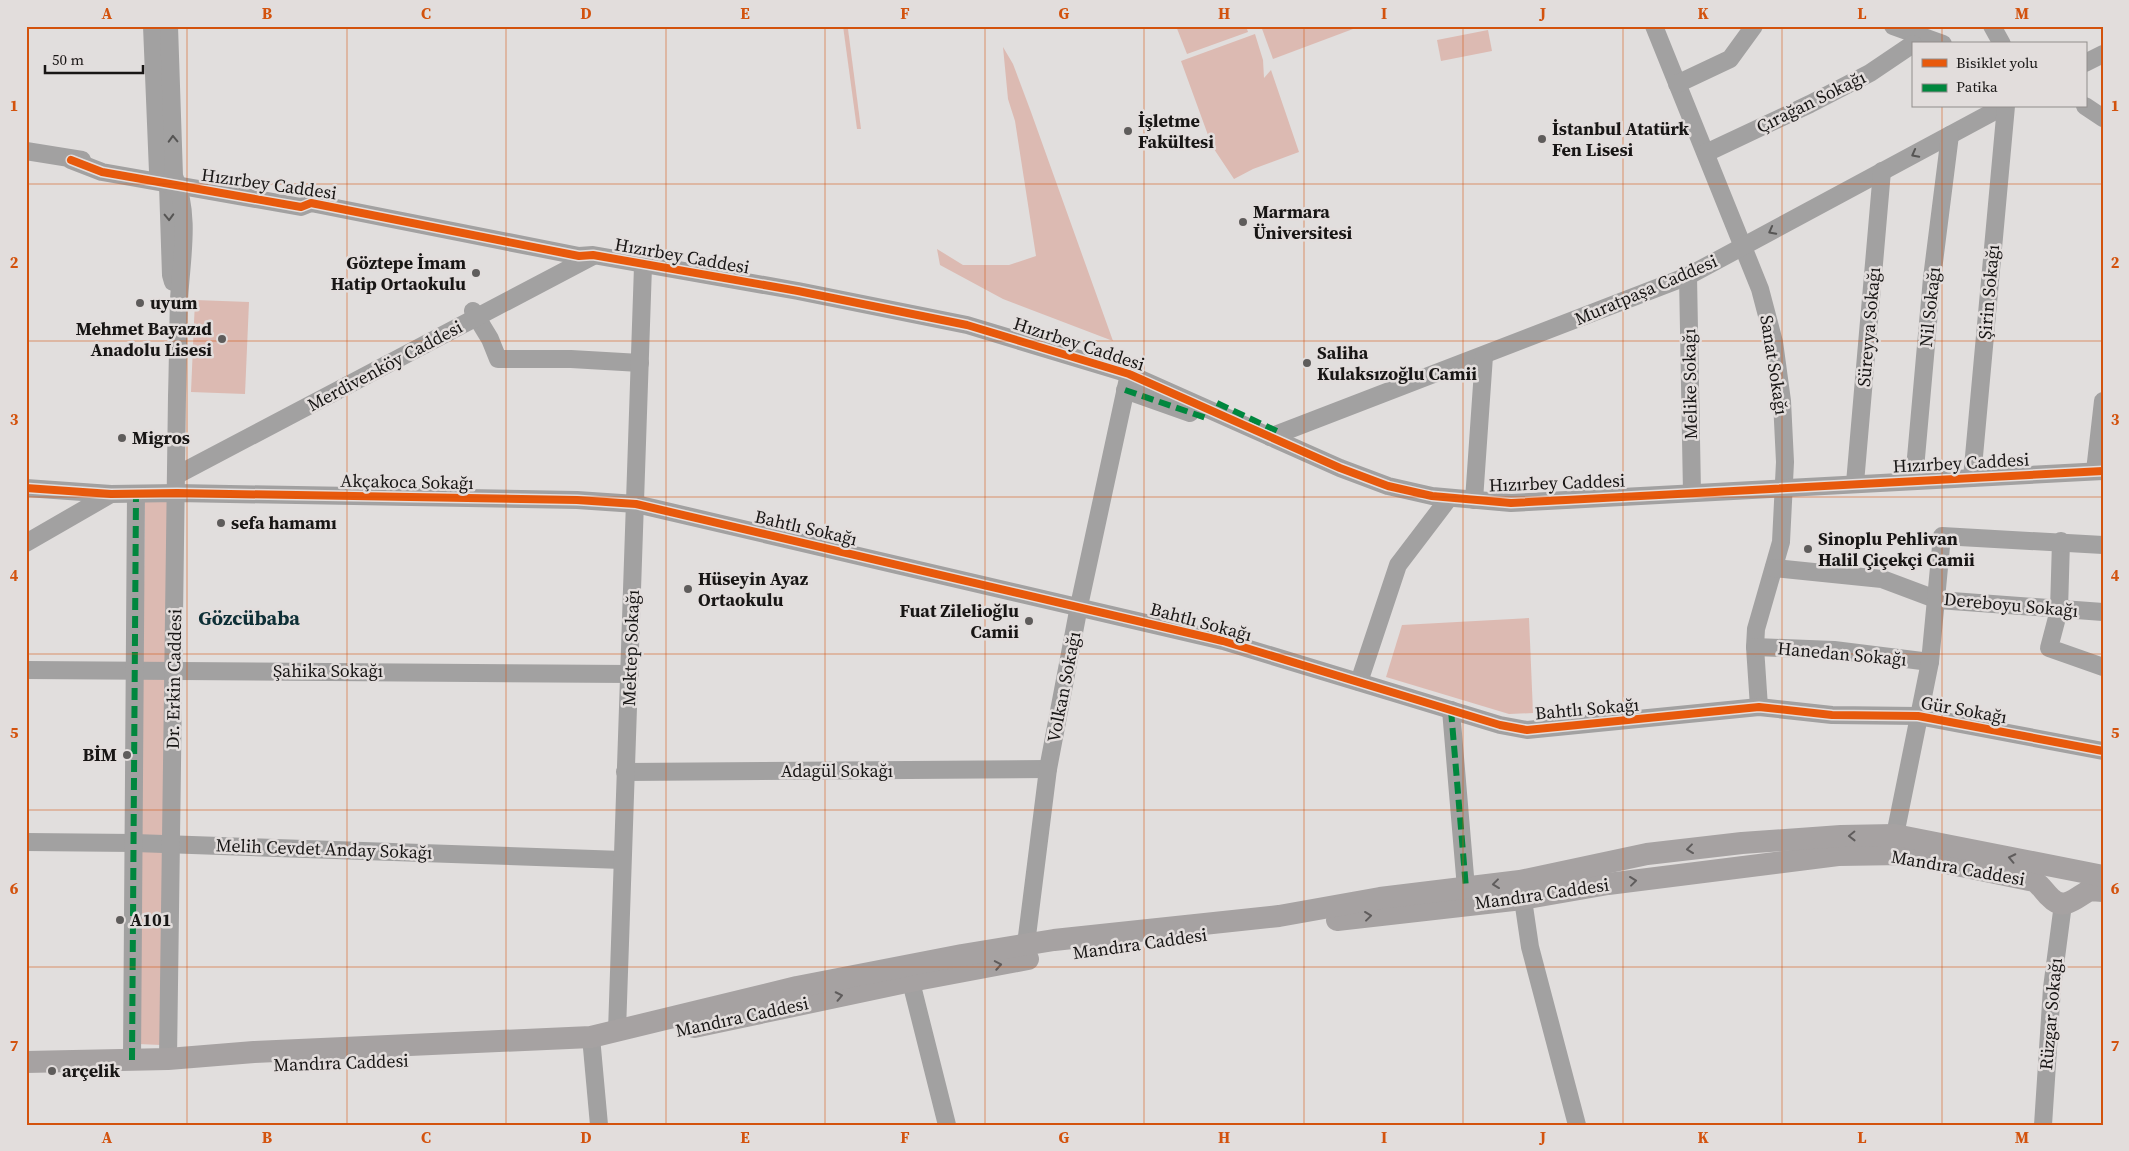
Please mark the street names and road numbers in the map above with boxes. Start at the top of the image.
street label: Çırağan Sokağı [1752,64,1870,139]
street label: Hızırbey Caddesi [200,162,338,205]
street label: Hızırbey Caddesi [613,231,752,280]
street label: Şirin Sokağı [1972,244,2005,340]
street label: Muratpaşa Caddesi [1571,248,1721,331]
street label: Süreyya Sokağı [1851,266,1886,388]
street label: Nil Sokağı [1913,266,1946,348]
street label: Hızırbey Caddesi [1010,311,1148,377]
street label: Sanat Sokağı [1754,313,1795,417]
street label: Merdivenköy Caddesi [303,314,467,417]
street label: Melike Sokağı [1676,328,1703,440]
street label: Hızırbey Caddesi [1892,446,2030,479]
street label: Akçakoca Sokağı [340,468,474,495]
street label: Hızırbey Caddesi [1488,468,1626,497]
street label: Bahtlı Sokağı [752,504,860,551]
street label: Dereboyu Sokağı [1943,586,2079,623]
street label: Mektep Sokağı [616,589,645,707]
street label: Bahtlı Sokağı [1147,596,1255,647]
street label: Dr. Erkin Caddesi [160,609,187,749]
street label: Volkan Sokağı [1041,629,1087,744]
street label: Hanedan Sokağı [1776,635,1908,672]
street label: Şahika Sokağı [273,658,383,683]
street label: Gür Sokağı [1919,690,2009,729]
street label: Bahtlı Sokağı [1534,691,1640,726]
street label: Adagül Sokağı [781,758,893,783]
street label: Melih Cevdet Anday Sokağı [215,832,433,865]
street label: Mandıra Caddesi [1889,843,2027,892]
street label: Mandıra Caddesi [1473,872,1611,915]
street label: Mandıra Caddesi [1071,922,1209,965]
street label: Rüzgar Sokağı [2033,957,2068,1071]
street label: Mandıra Caddesi [673,990,811,1043]
street label: Mandıra Caddesi [273,1048,409,1077]

